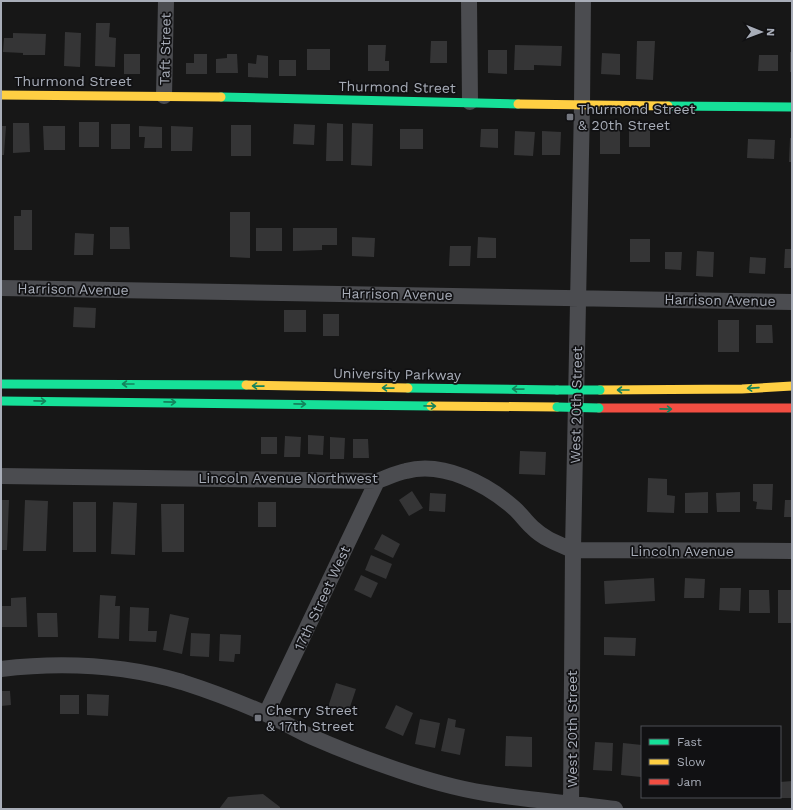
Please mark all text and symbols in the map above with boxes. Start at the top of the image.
street label: Taft Street [156,12,174,85]
north arrow [741,12,781,52]
text: N [764,28,777,36]
street label: Thurmond Street [14,73,132,89]
street label: Thurmond Street [338,78,456,96]
place label: Thurmond Street & 20th Street [578,101,695,133]
marker: Thurmond Street & 20th Street [565,112,575,122]
street label: Harrison Avenue [17,280,129,298]
street label: Harrison Avenue [341,285,453,303]
street label: Harrison Avenue [664,291,776,309]
street label: West 20th Street [567,346,585,464]
street label: University Parkway [333,365,462,383]
one-way arrow [122,380,135,388]
one-way arrow [252,382,265,390]
one-way arrow [382,384,395,392]
one-way arrow [512,385,525,393]
one-way arrow [747,385,760,392]
one-way arrow [617,386,630,394]
one-way arrow [33,397,46,405]
one-way arrow [163,399,176,406]
one-way arrow [293,400,306,408]
one-way arrow [423,402,436,410]
one-way arrow [659,405,672,412]
street label: Lincoln Avenue Northwest [198,470,378,486]
street label: 17th Street West [291,543,353,653]
street label: Lincoln Avenue [630,543,734,559]
street label: West 20th Street [564,670,580,788]
place label: Cherry Street & 17th Street [266,702,358,734]
marker: Cherry Street & 17th Street [253,713,263,723]
legend [641,726,781,798]
text: Fast [677,735,702,749]
text: Slow [677,755,705,769]
text: Jam [677,775,702,789]

